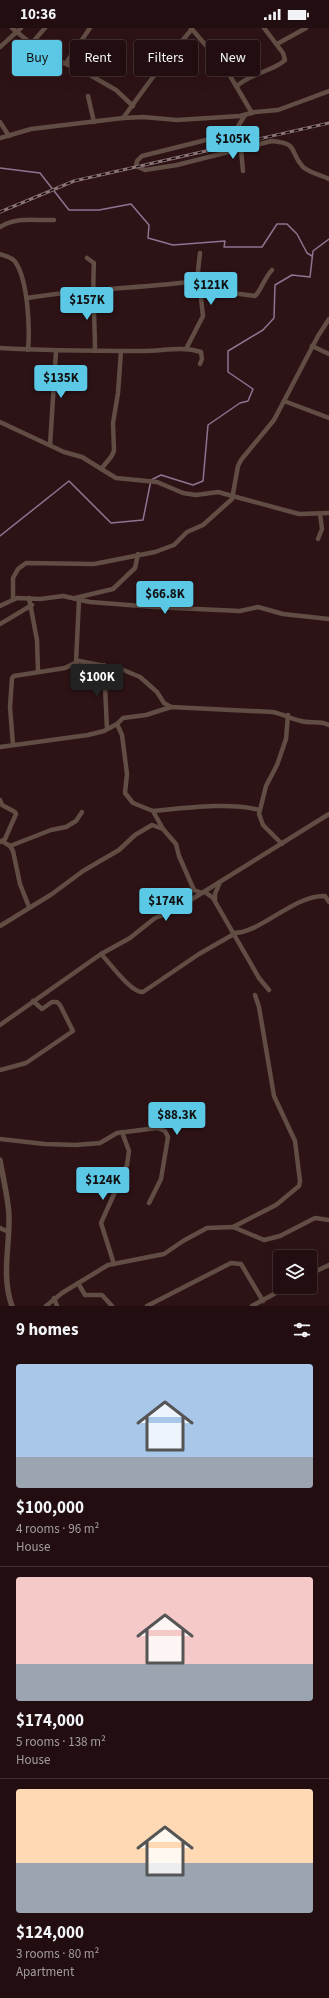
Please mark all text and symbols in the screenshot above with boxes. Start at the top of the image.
text: 10:36 [20,4,56,25]
chip: Buy [12,40,62,76]
chip: Rent [70,40,126,76]
chip: Filters [134,40,198,76]
chip: New [206,40,260,76]
pin: $105K [205,126,261,160]
text: $105K [215,130,251,148]
pin: $121K [183,272,239,306]
text: $121K [193,276,229,294]
pin: $157K [59,287,115,321]
text: $157K [69,291,105,309]
pin: $135K [33,365,89,399]
text: $135K [43,369,79,387]
pin: $66.8K [132,581,198,615]
text: $66.8K [145,585,185,603]
pin: $100K [69,664,125,698]
text: $100K [79,668,115,686]
pin: $174K [138,888,194,922]
text: $174K [148,892,184,910]
pin: $88.3K [144,1102,210,1136]
text: $88.3K [157,1106,197,1124]
pin: $124K [75,1167,131,1201]
text: $124K [85,1171,121,1189]
map controls [273,1250,317,1294]
button: layers [273,1250,317,1294]
text: 9 homes [16,1318,78,1342]
icon: filters [291,1319,313,1341]
icon: home [129,1390,201,1462]
text: $100,000 [16,1496,84,1520]
text: 4 rooms · 96 m² [16,1520,99,1538]
text: House [16,1538,51,1556]
icon: home [129,1603,201,1675]
text: $174,000 [16,1709,84,1733]
text: 5 rooms · 138 m² [16,1733,106,1751]
text: House [16,1751,51,1769]
icon: home [129,1815,201,1887]
text: $124,000 [16,1921,84,1945]
text: 3 rooms · 80 m² [16,1945,99,1963]
text: Apartment [16,1963,74,1981]

